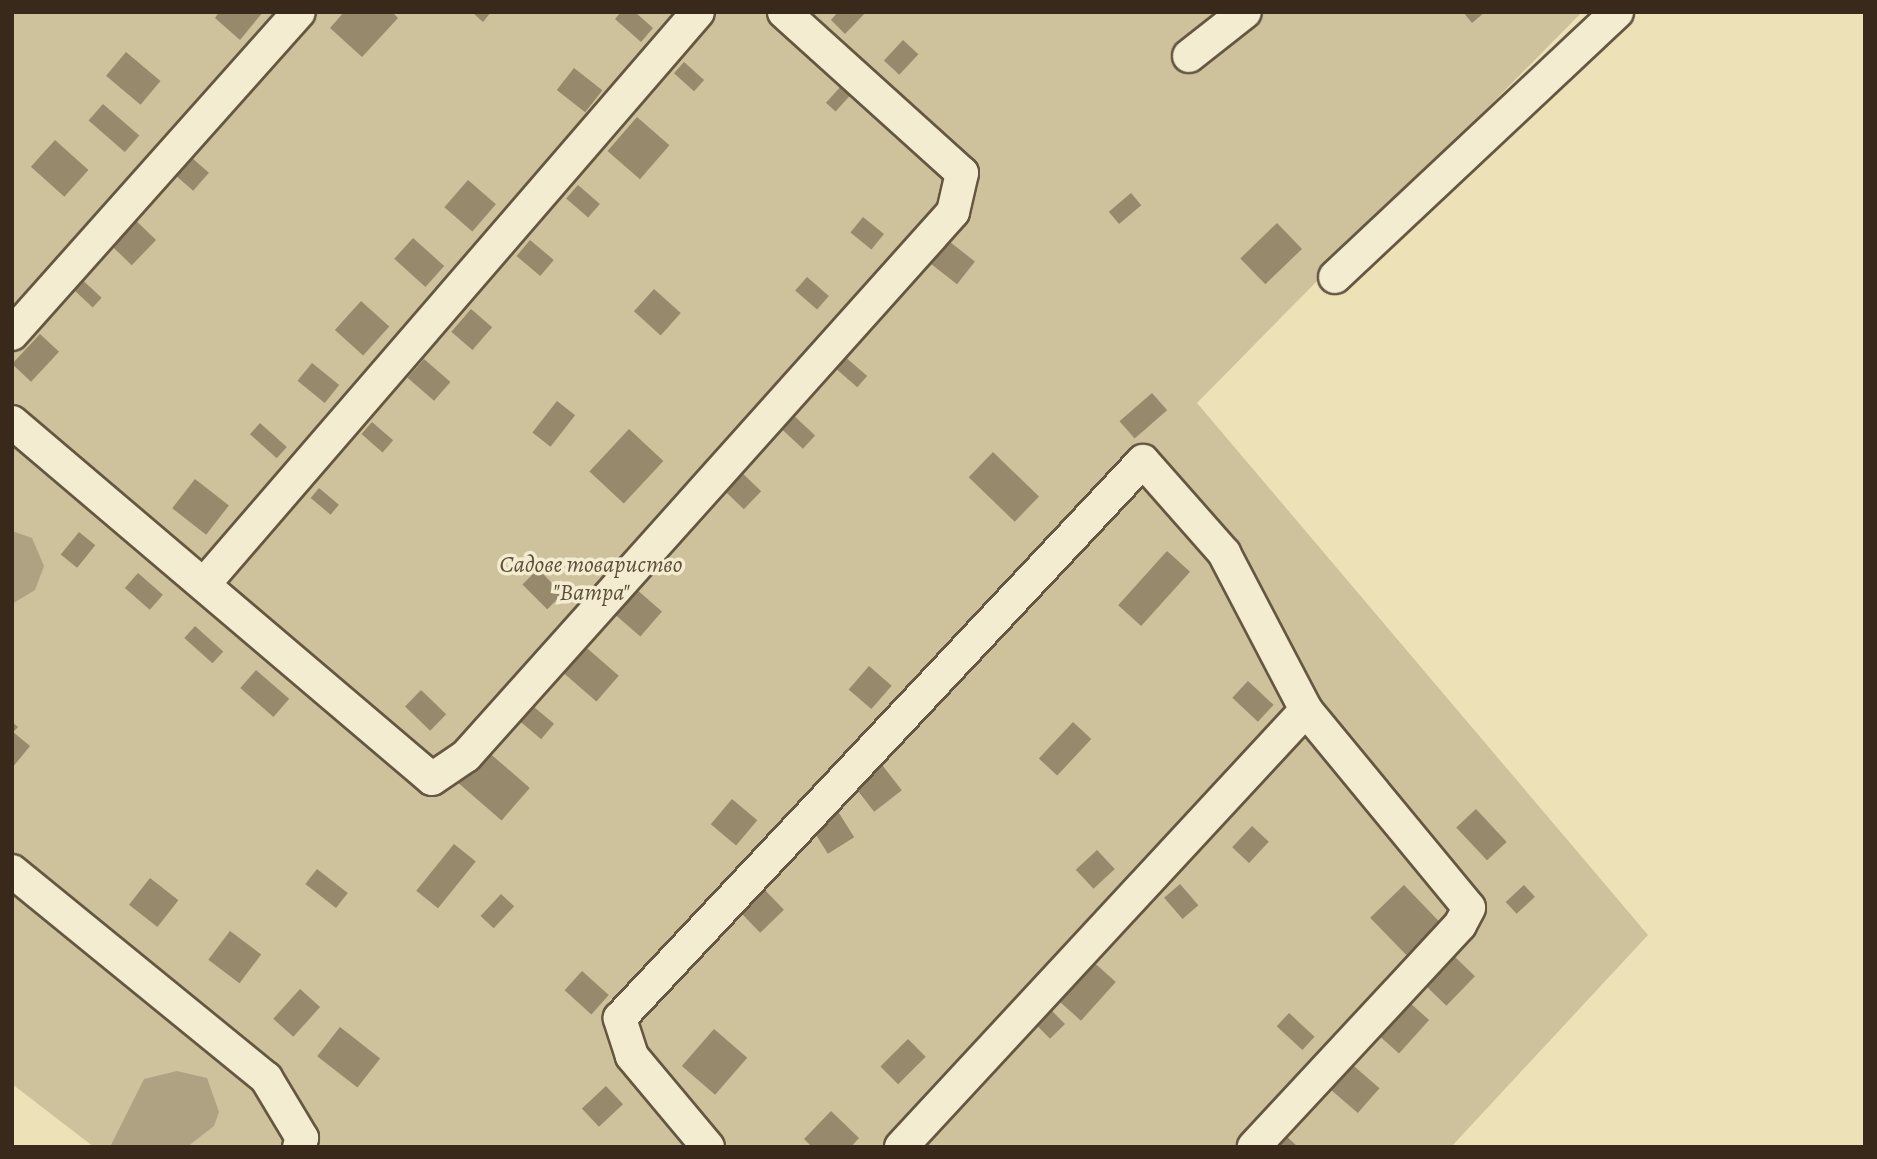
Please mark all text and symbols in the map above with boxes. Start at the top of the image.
park label: Садове товариство "Ватра" [499,551,683,607]

